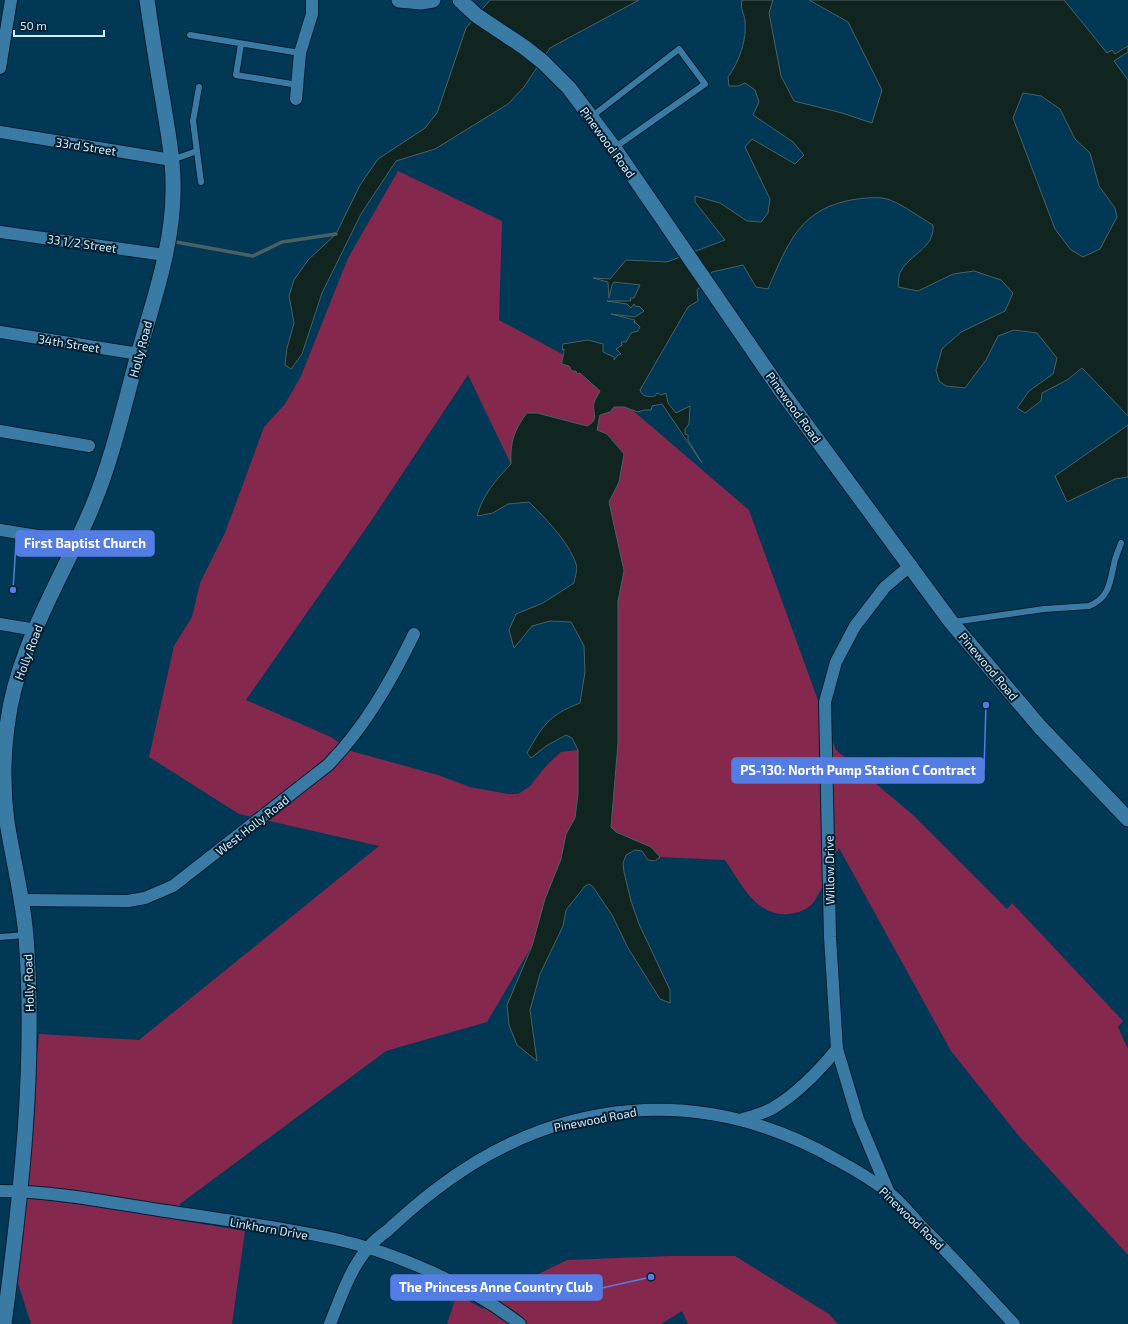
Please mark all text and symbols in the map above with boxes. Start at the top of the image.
scale bar [14,12,104,38]
text: 50 m [20,18,47,32]
street label: Pinewood Road [578,104,638,180]
street label: 33rd Street [55,134,118,158]
street label: 33 1/2 Street [46,231,118,255]
street label: Holly Road [126,319,154,379]
street label: 34th Street [37,331,101,355]
street label: Pinewood Road [764,369,824,445]
callout: First Baptist Church [16,531,154,556]
text: First Baptist Church [24,535,146,551]
street label: Holly Road [11,622,45,682]
street label: Pinewood Road [957,629,1021,703]
callout: PS-130: North Pump Station C Contract [732,758,984,783]
text: PS-130: North Pump Station C Contract [740,762,976,778]
street label: West Holly Road [213,792,291,858]
street label: Willow Drive [821,835,837,905]
street label: Holly Road [20,954,36,1012]
street label: Pinewood Road [552,1104,638,1134]
street label: Pinewood Road [877,1184,947,1252]
street label: Linkhorn Drive [229,1214,309,1242]
callout: The Princess Anne Country Club [391,1275,602,1300]
text: The Princess Anne Country Club [399,1279,593,1295]

